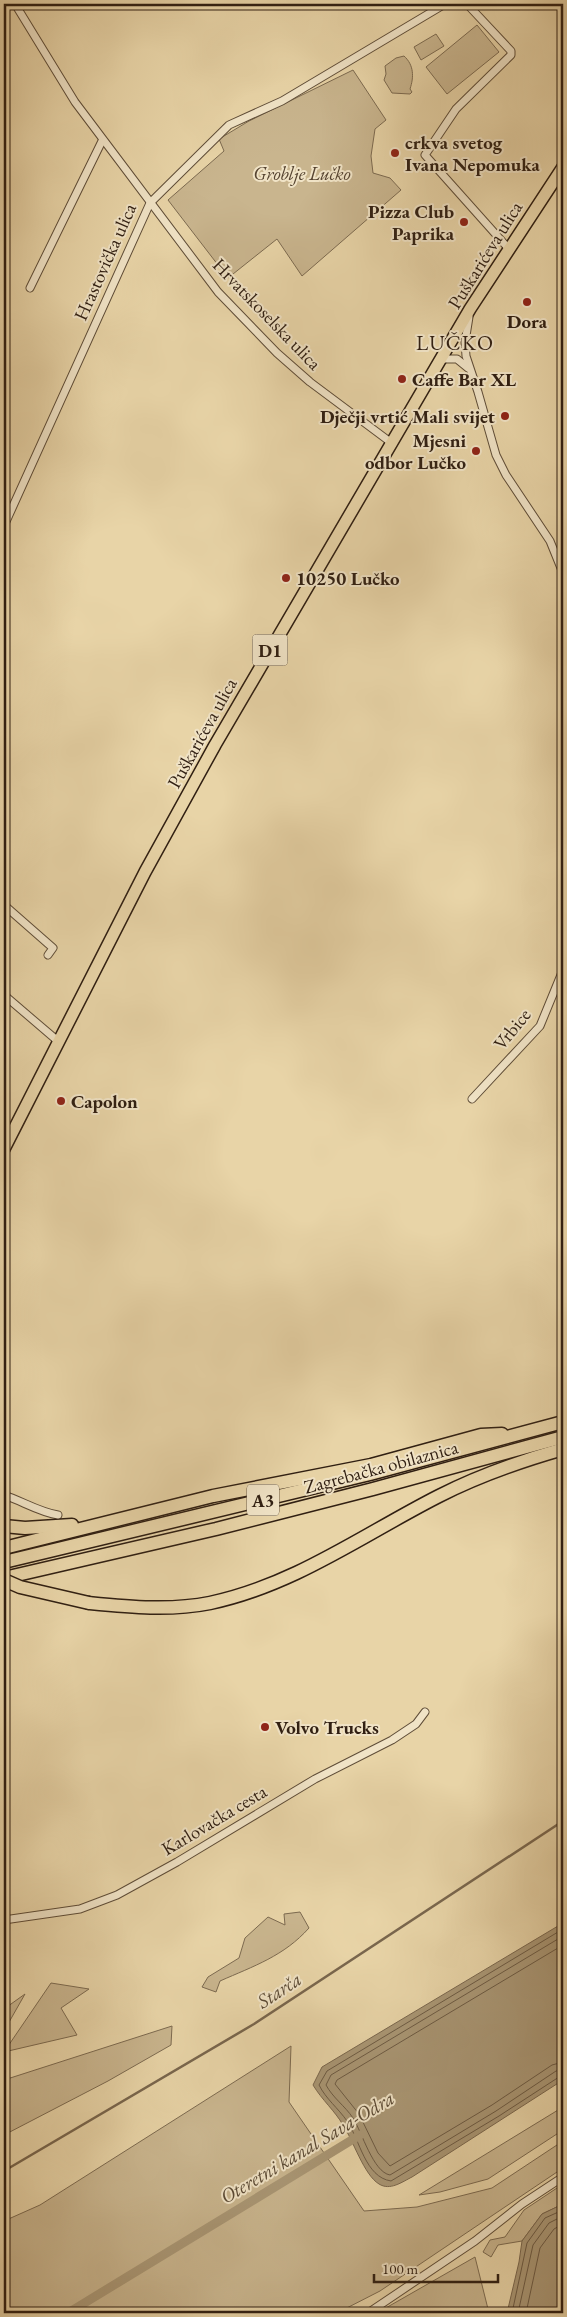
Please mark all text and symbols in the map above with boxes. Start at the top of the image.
place label: crkva svetog Ivana Nepomuka [405,130,541,177]
marker: crkva svetog Ivana Nepomuka [389,147,401,159]
park label: Groblje Lučko [253,161,351,186]
street label: Puškarićeva ulica [442,196,528,314]
street label: Hrastovička ulica [68,199,142,325]
place label: Pizza Club Paprika [368,199,455,246]
marker: Pizza Club Paprika [458,216,470,228]
street label: Hrvatskoselska ulica [207,253,327,376]
marker: Dora [521,296,533,308]
place label: Dora [507,309,548,334]
district label: LUČKO [416,329,494,356]
place label: Caffe Bar XL [412,367,517,392]
marker: Caffe Bar XL [396,373,408,385]
place label: Dječji vrtić Mali svijet [320,404,495,429]
marker: Dječji vrtić Mali svijet [499,410,511,422]
place label: Mjesni odbor Lučko [365,428,466,475]
marker: Mjesni odbor Lučko [470,445,482,457]
place label: 10250 Lučko [296,566,400,591]
marker: 10250 Lučko [280,572,292,584]
road number: D1 [252,634,288,666]
street label: Puškarićeva ulica [161,673,243,793]
street label: Vrbice [488,1003,536,1055]
place label: Capolon [71,1089,138,1114]
marker: Capolon [55,1095,67,1107]
street label: Zagrebačka obilaznica [301,1434,461,1500]
road number: A3 [247,1484,279,1516]
place label: Volvo Trucks [275,1715,379,1740]
marker: Volvo Trucks [259,1721,271,1733]
street label: Karlovačka cesta [157,1779,272,1861]
water label: Starča [251,1966,306,2015]
water label: Oteretni kanal Sava-Odra [215,2085,399,2209]
scale bar [374,2252,498,2284]
text: 100 m [382,2259,419,2278]

